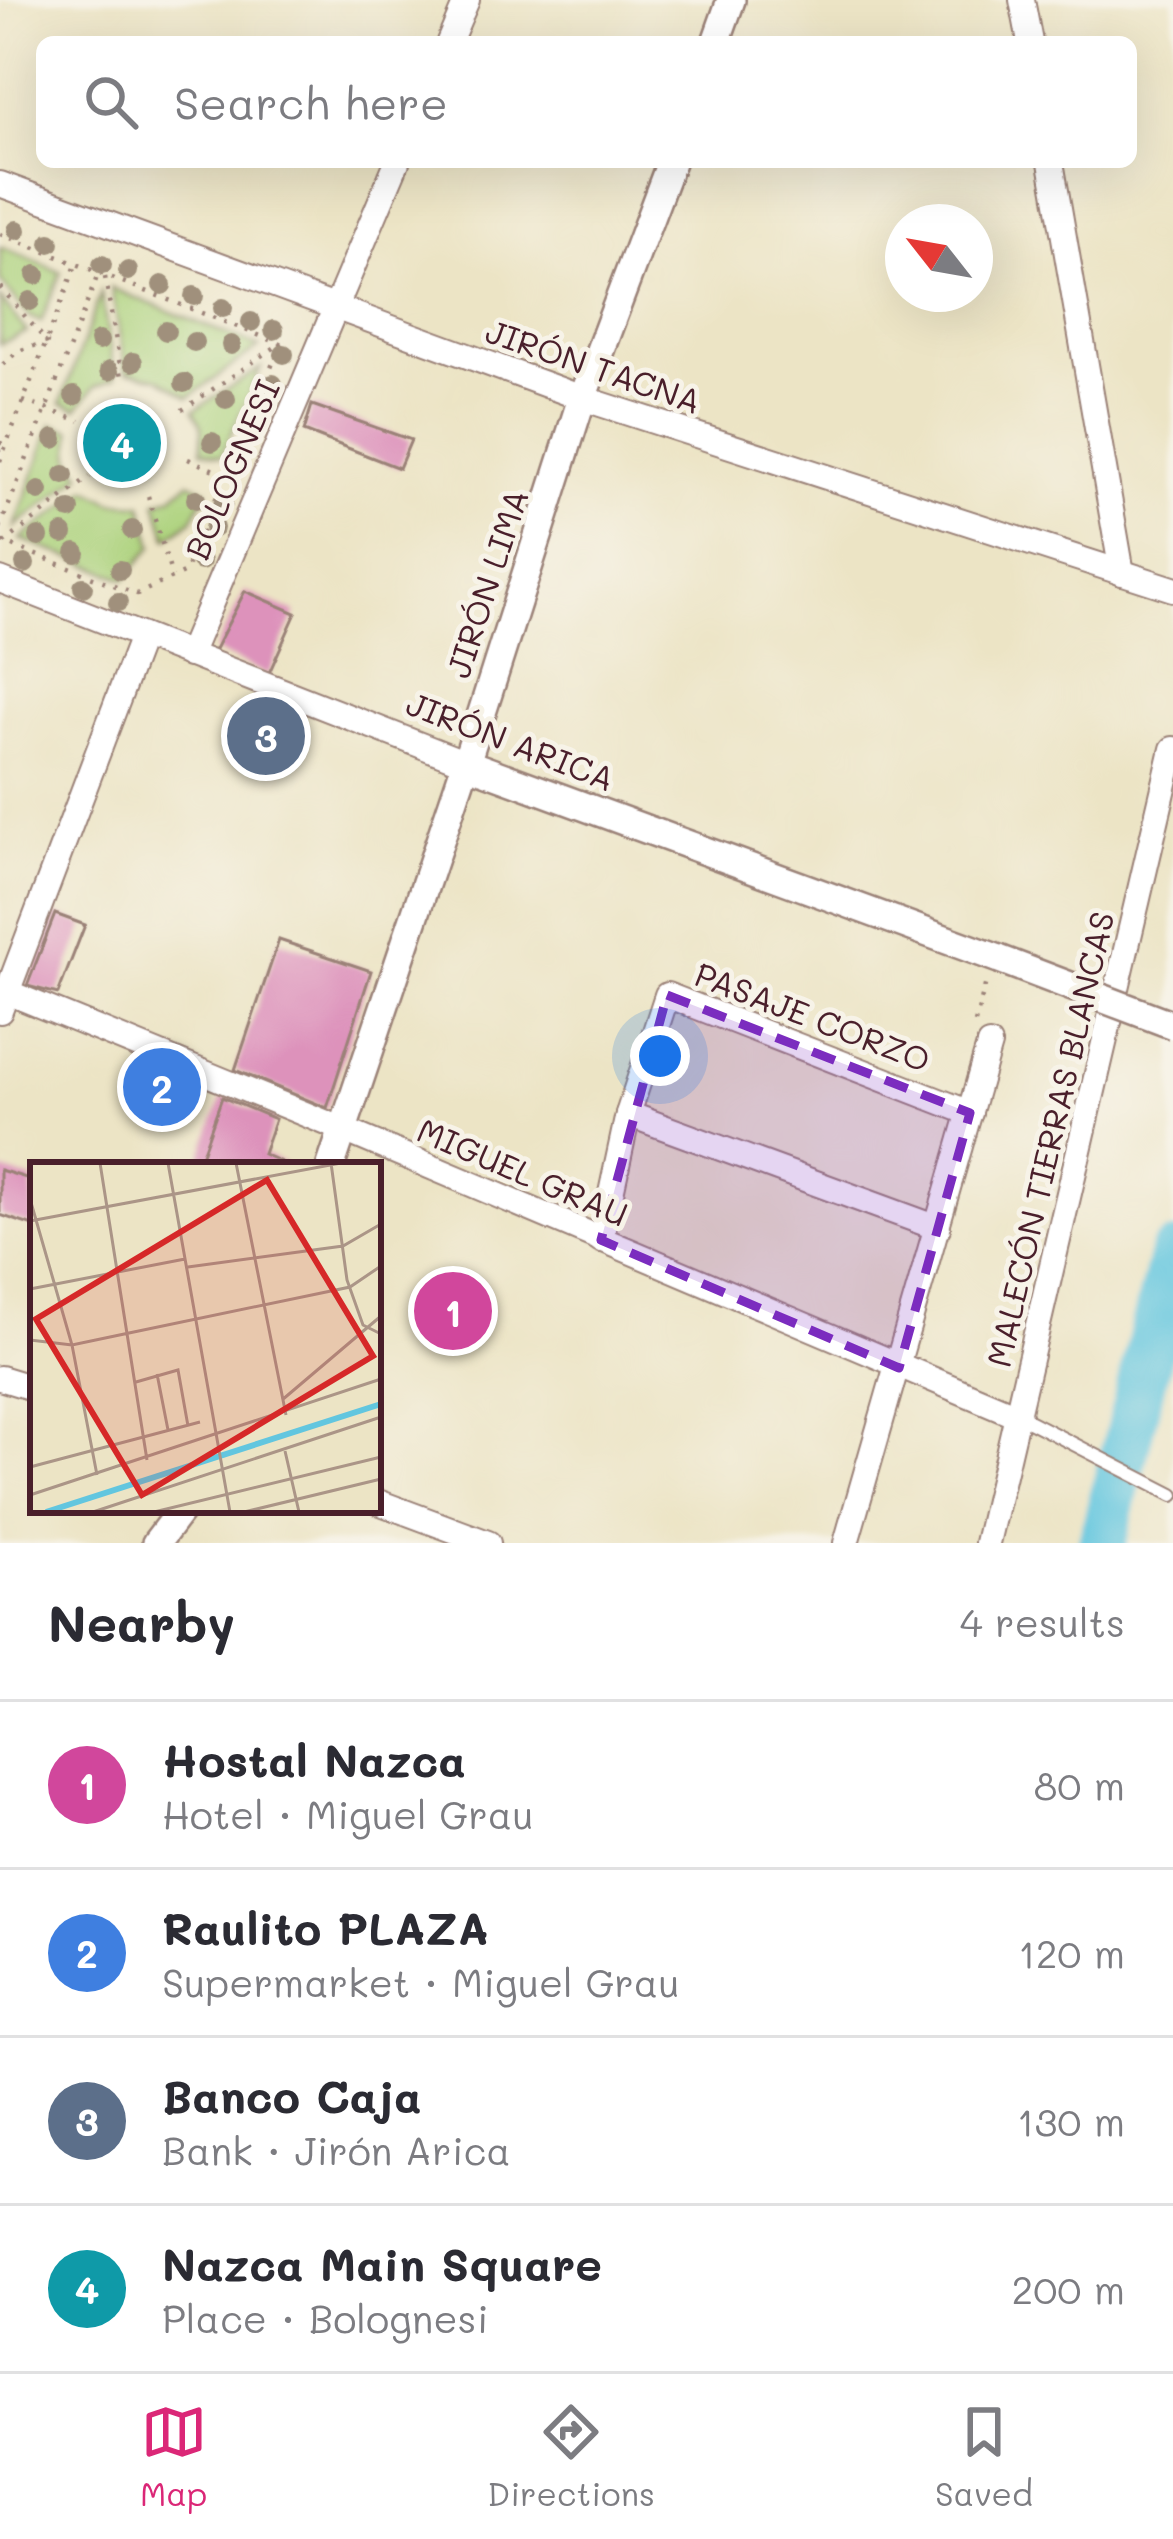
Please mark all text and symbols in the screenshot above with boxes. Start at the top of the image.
search box [36,36,1137,168]
icon: search [78,69,144,135]
text: Search here [174,73,448,131]
north arrow [885,204,993,312]
street label: JIRÓN TACNA [481,308,707,422]
street label: BOLOGNESI [174,373,288,565]
pin: 4 [83,398,161,488]
street label: JIRÓN LIMA [435,483,537,683]
street label: JIRÓN ARICA [401,681,621,799]
pin: 3 [227,691,305,781]
street label: MALECÓN TIERRAS BLANCAS [976,907,1122,1371]
street label: PASAJE CORZO [689,951,937,1081]
your location [630,1026,690,1086]
pin: 2 [123,1042,201,1132]
street label: MIGUEL GRAU [411,1107,635,1235]
inset map [30,1162,381,1513]
pin: 1 [414,1266,492,1356]
text: Nearby [48,1588,235,1655]
text: 4 results [960,1596,1125,1647]
text: Hostal Nazca [162,1730,466,1788]
text: 1 [78,1759,96,1810]
text: 80 m [1034,1759,1125,1810]
text: Hotel · Miguel Grau [162,1788,533,1839]
text: Raulito PLAZA [162,1898,489,1956]
text: 2 [76,1927,98,1978]
text: 120 m [1018,1927,1125,1978]
text: Supermarket · Miguel Grau [162,1956,680,2007]
text: Banco Caja [162,2066,422,2124]
text: 3 [75,2095,99,2146]
text: 130 m [1017,2095,1125,2146]
text: Bank · Jirón Arica [162,2124,511,2175]
text: Nazca Main Square [162,2234,602,2292]
text: 4 [75,2263,99,2314]
text: 200 m [1012,2263,1125,2314]
text: Place · Bolognesi [162,2292,488,2343]
tab: Map [140,2399,207,2514]
tab: Directions [487,2399,655,2514]
tab: Saved [935,2399,1033,2514]

